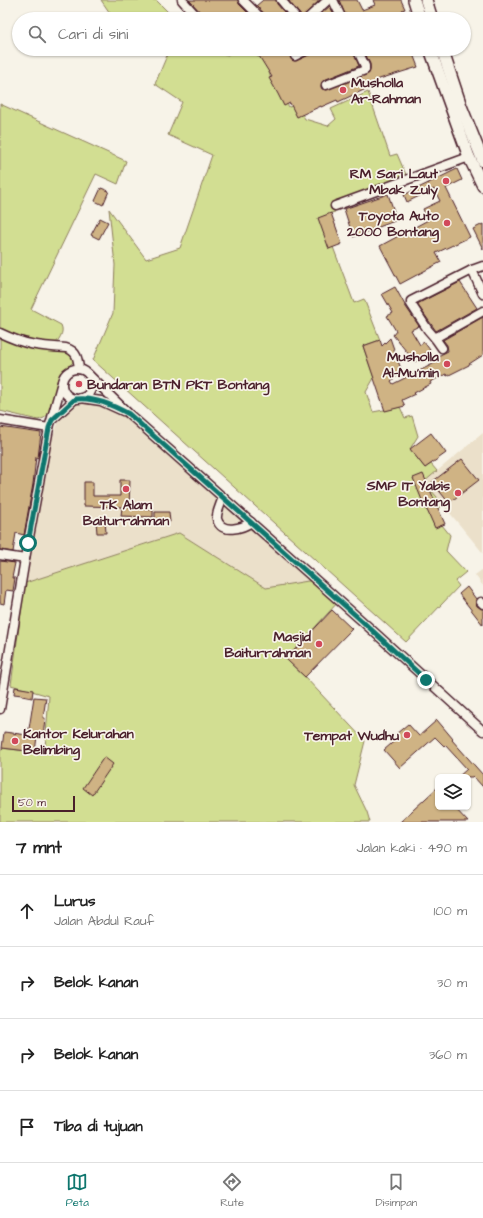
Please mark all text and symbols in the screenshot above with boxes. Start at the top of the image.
search box [12,12,471,56]
icon: search [26,23,48,45]
text: Cari di sini [58,24,128,45]
place label: Musholla Ar-Rahman [351,73,421,109]
marker: Musholla Ar-Rahman [338,85,348,95]
place label: RM Sari Laut Mbak Zuly [350,164,438,200]
marker: RM Sari Laut Mbak Zuly [441,176,451,186]
place label: Toyota Auto 2000 Bontang [346,206,440,243]
marker: Toyota Auto 2000 Bontang [442,218,452,228]
place label: Musholla Al-Mu'min [383,347,440,383]
marker: Musholla Al-Mu'min [442,359,452,369]
place label: Bundaran BTN PKT Bontang [87,375,270,396]
marker: Bundaran BTN PKT Bontang [74,379,84,389]
place label: SMP IT Yabis Bontang [366,476,451,513]
marker: TK Alam Baiturrahman [121,484,131,494]
marker: SMP IT Yabis Bontang [453,488,463,498]
place label: TK Alam Baiturrahman [83,495,169,531]
route start [19,534,37,552]
place label: Masjid Baiturrahman [225,627,312,663]
marker: Masjid Baiturrahman [314,639,324,649]
route end [417,671,435,689]
place label: Kantor Kelurahan Belimbing [23,724,134,761]
place label: Tempat Wudhu [303,726,399,746]
marker: Tempat Wudhu [402,730,412,740]
marker: Kantor Kelurahan Belimbing [10,736,20,746]
map controls [435,774,471,810]
button: layers [435,774,471,810]
scale bar [12,794,75,813]
text: 50 m [18,795,46,810]
text: 7 mnt [16,836,62,860]
text: Jalan kaki · 490 m [357,839,467,857]
text: Lurus [54,891,95,912]
icon: ahead [16,900,38,922]
text: 100 m [434,902,467,920]
text: Jalan Abdul Rauf [54,912,154,930]
icon: right [16,972,38,994]
text: Belok kanan [54,972,138,993]
text: 30 m [437,974,467,992]
icon: right [16,1044,38,1066]
text: Belok kanan [54,1044,138,1065]
text: 360 m [429,1046,467,1064]
icon: arrive [16,1116,38,1138]
text: Tiba di tujuan [54,1116,143,1137]
tab: Peta [66,1171,89,1210]
tab: Rute [220,1171,244,1210]
tab: Disimpan [375,1171,417,1210]

